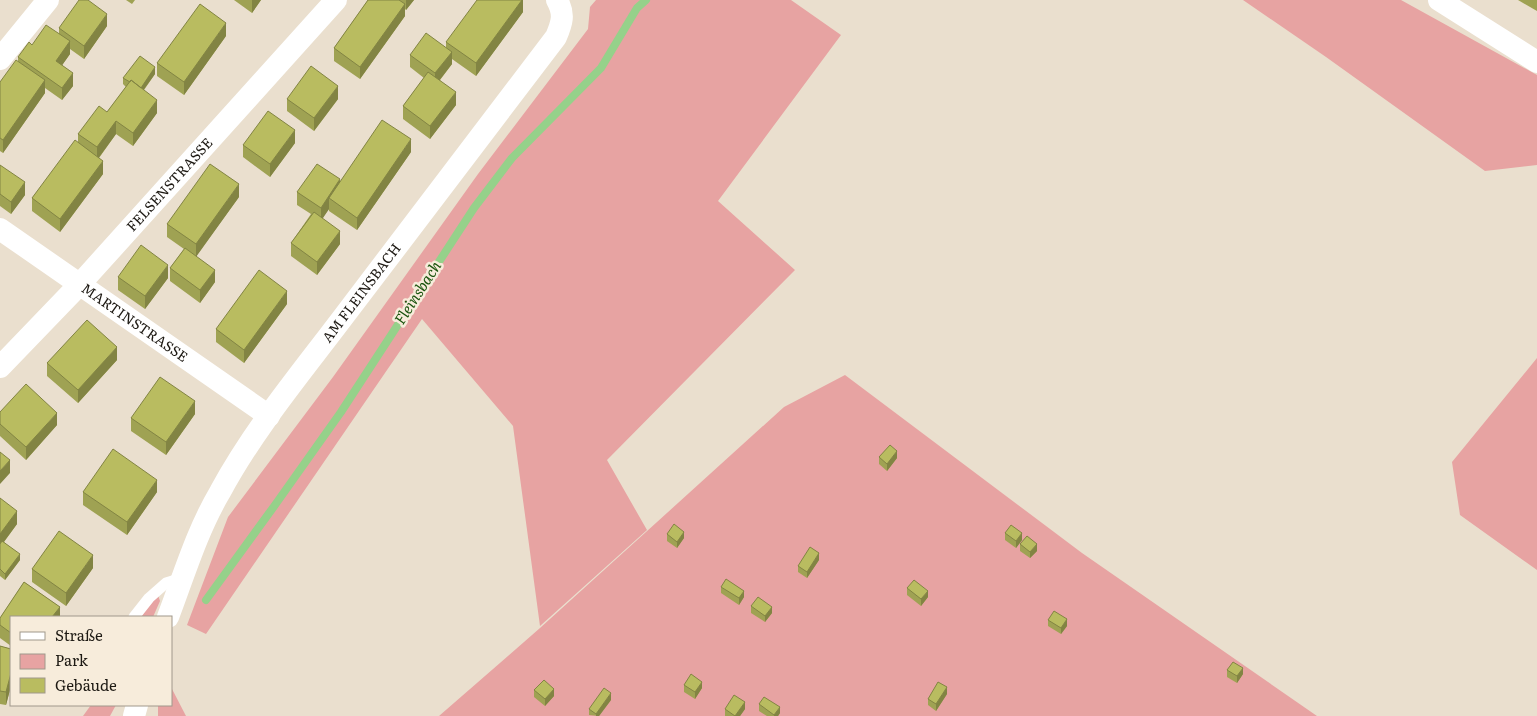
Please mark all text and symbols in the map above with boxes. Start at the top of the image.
street label: FELSENSTRASSE [121,133,216,235]
street label: AM FLEINSBACH [316,238,405,346]
water label: Fleinsbach [388,256,446,329]
street label: MARTINSTRASSE [78,278,193,366]
legend [10,616,172,706]
text: Straße [55,623,103,646]
text: Park [55,648,89,671]
text: Gebäude [55,673,117,696]

